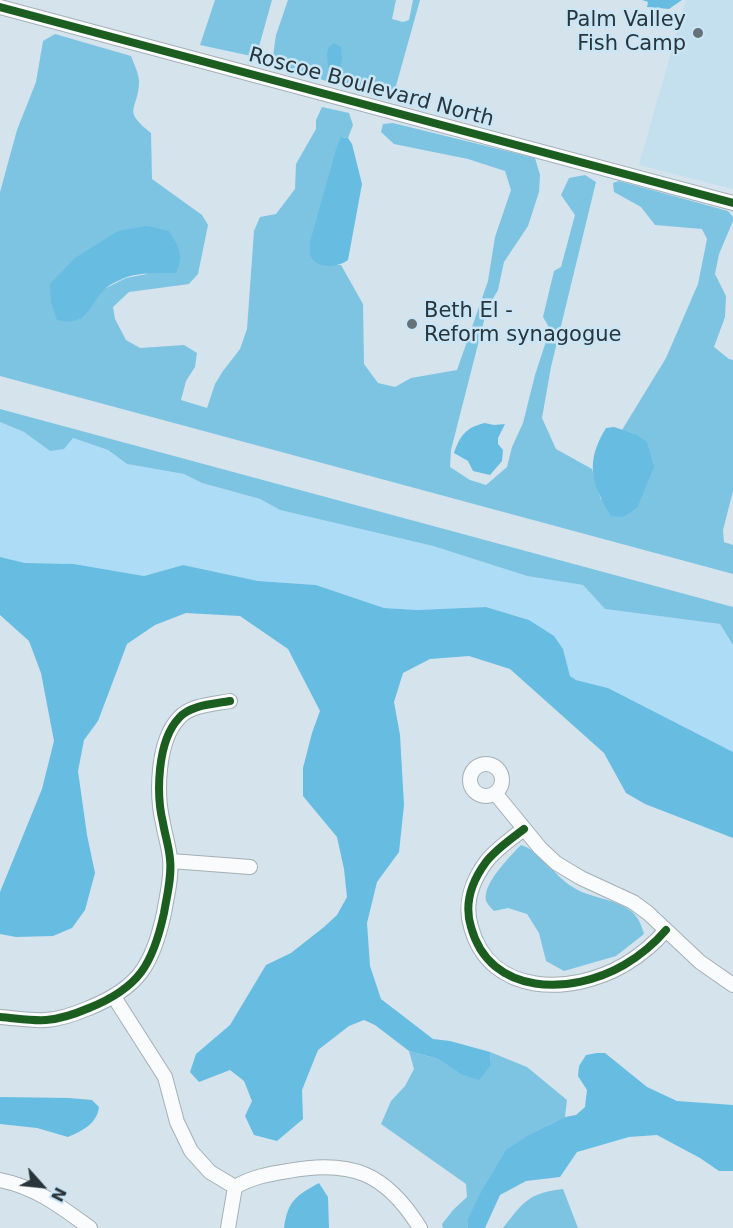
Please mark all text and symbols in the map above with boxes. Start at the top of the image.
place label: Palm Valley Fish Camp [566,8,686,58]
marker: Palm Valley Fish Camp [691,26,705,40]
street label: Roscoe Boulevard North [246,43,496,133]
place label: Beth El - Reform synagogue [424,299,621,349]
marker: Beth El - Reform synagogue [405,317,419,331]
north arrow [12,1156,72,1216]
text: N [47,1184,70,1205]

